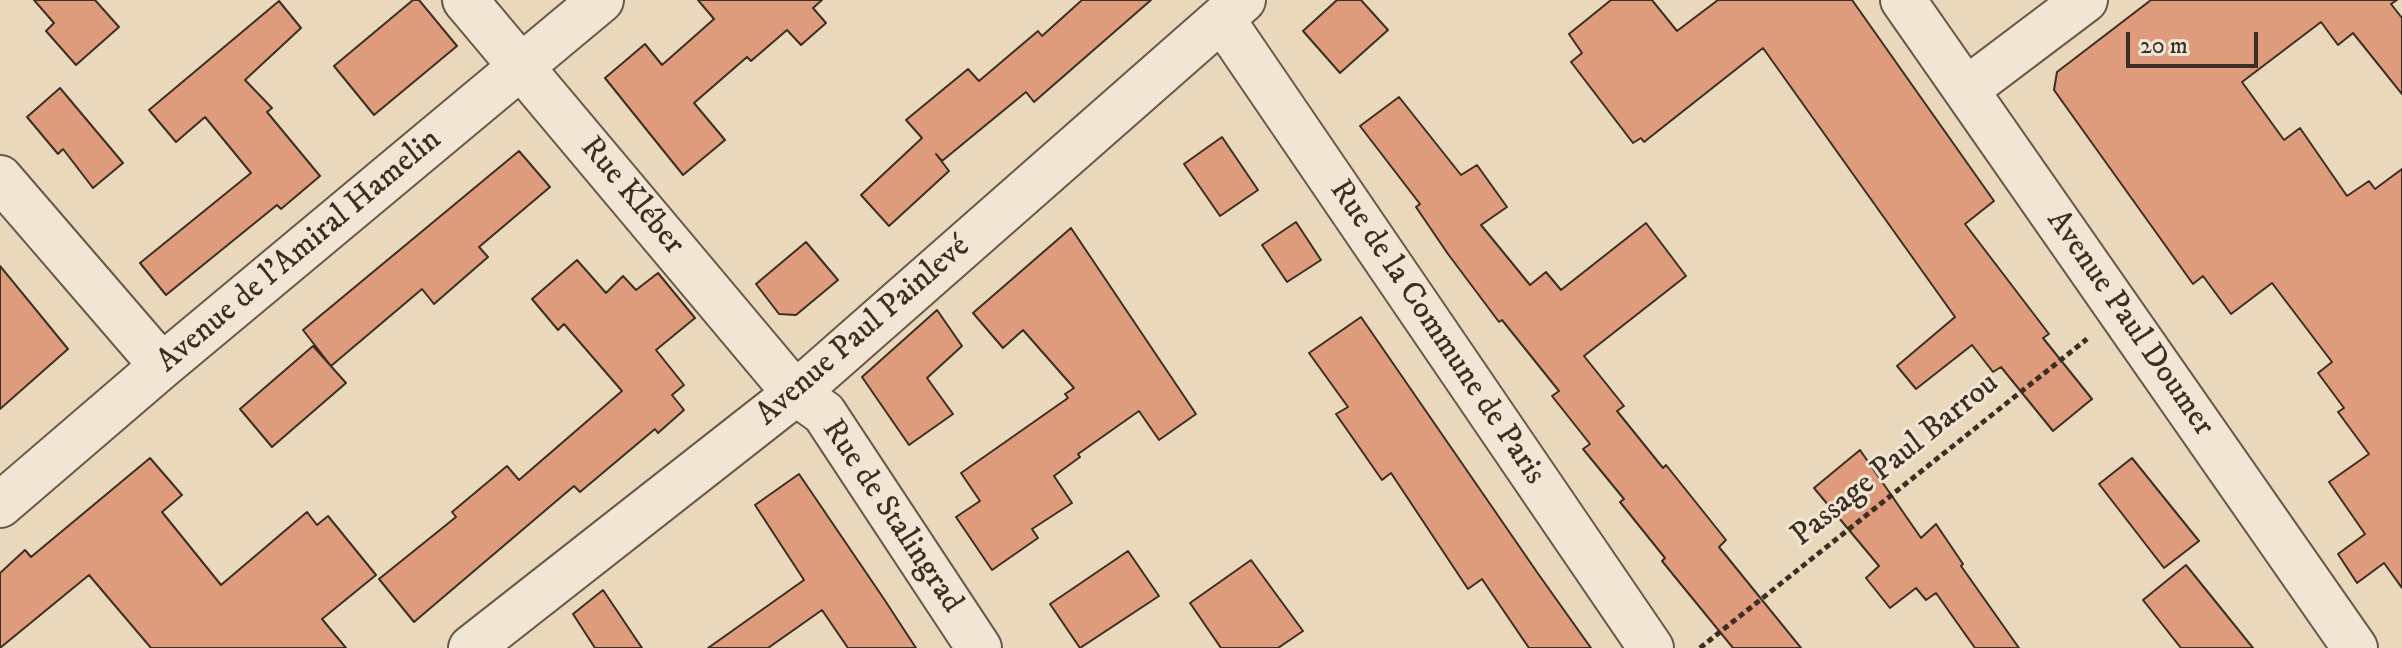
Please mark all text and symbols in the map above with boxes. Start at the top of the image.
scale bar [2130,16,2262,66]
text: 20 m [2140,31,2188,61]
street label: Avenue de l'Amiral Hamelin [150,122,450,382]
street label: Rue Kléber [571,130,691,264]
street label: Rue de la Commune de Paris [1320,173,1552,493]
street label: Avenue Paul Doumer [2037,204,2221,444]
street label: Avenue Paul Painlevé [749,229,979,435]
street label: Passage Paul Barrou [1785,366,2007,556]
street label: Rue de Stalingrad [812,413,970,621]

